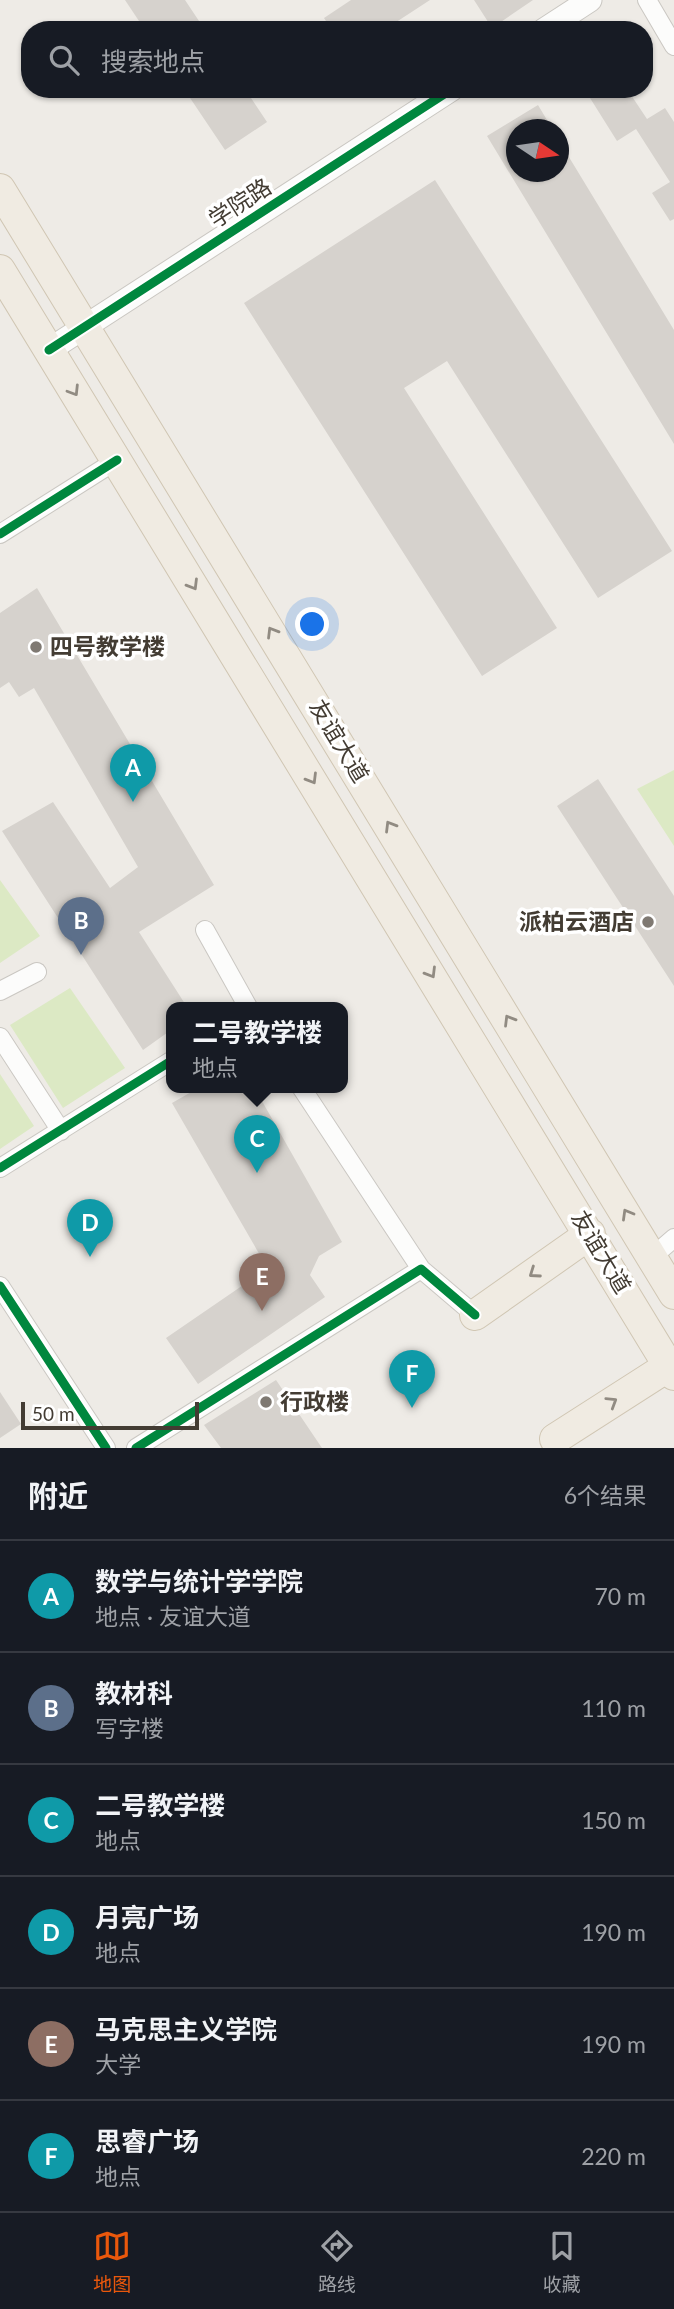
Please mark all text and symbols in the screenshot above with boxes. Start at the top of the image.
search box [21,21,653,98]
icon: search [45,41,83,79]
text: 搜索地点 [101,45,205,77]
north arrow [506,119,569,182]
street label: 学院路 [203,172,276,233]
one-way arrow [66,383,79,396]
one-way arrow [185,577,198,590]
your location [295,607,329,641]
one-way arrow [267,626,280,639]
place label: 四号教学楼 [50,632,165,660]
marker: 四号教学楼 [28,639,44,655]
street label: 友谊大道 [304,694,376,787]
pin: A [110,744,156,802]
one-way arrow [304,771,317,784]
one-way arrow [386,820,399,833]
pin: B [58,897,104,955]
place label: 派柏云酒店 [519,907,634,935]
marker: 派柏云酒店 [640,914,656,930]
one-way arrow [422,966,435,979]
popup [166,1002,348,1093]
one-way arrow [504,1014,517,1027]
text: 二号教学楼 [192,1016,322,1048]
text: 地点 [192,1053,238,1081]
pin: C [234,1115,280,1173]
pin: D [67,1199,113,1257]
street label: 友谊大道 [566,1205,638,1298]
one-way arrow [623,1209,636,1222]
pin: E [239,1253,285,1311]
one-way arrow [529,1265,542,1277]
pin: F [389,1350,435,1408]
place label: 行政楼 [280,1387,349,1415]
marker: 行政楼 [258,1394,274,1410]
one-way arrow [605,1398,618,1411]
scale bar [21,1399,200,1431]
text: 50 m [32,1402,75,1425]
text: 附近 [28,1477,88,1513]
text: 6个结果 [564,1481,646,1509]
text: 数学与统计学学院 [95,1565,303,1597]
text: A [43,1582,59,1610]
text: 70 m [595,1582,646,1610]
text: 地点 · 友谊大道 [95,1602,251,1630]
text: 教材科 [95,1677,173,1709]
text: B [43,1694,59,1722]
text: 110 m [581,1694,646,1722]
text: 写字楼 [95,1714,164,1742]
text: 二号教学楼 [95,1789,225,1821]
text: C [43,1806,59,1834]
text: 150 m [581,1806,646,1834]
text: 地点 [95,1826,141,1854]
text: 月亮广场 [95,1901,199,1933]
text: D [42,1918,60,1946]
text: 190 m [581,1918,646,1946]
text: 地点 [95,1938,141,1966]
text: 马克思主义学院 [95,2013,277,2045]
text: E [44,2030,58,2058]
text: 190 m [581,2030,646,2058]
text: 大学 [95,2050,141,2078]
text: 思睿广场 [95,2125,199,2157]
text: F [44,2142,58,2170]
text: 220 m [581,2142,646,2170]
text: 地点 [95,2162,141,2190]
tab: 地图 [93,2227,131,2296]
tab: 路线 [318,2227,356,2296]
tab: 收藏 [543,2227,581,2296]

